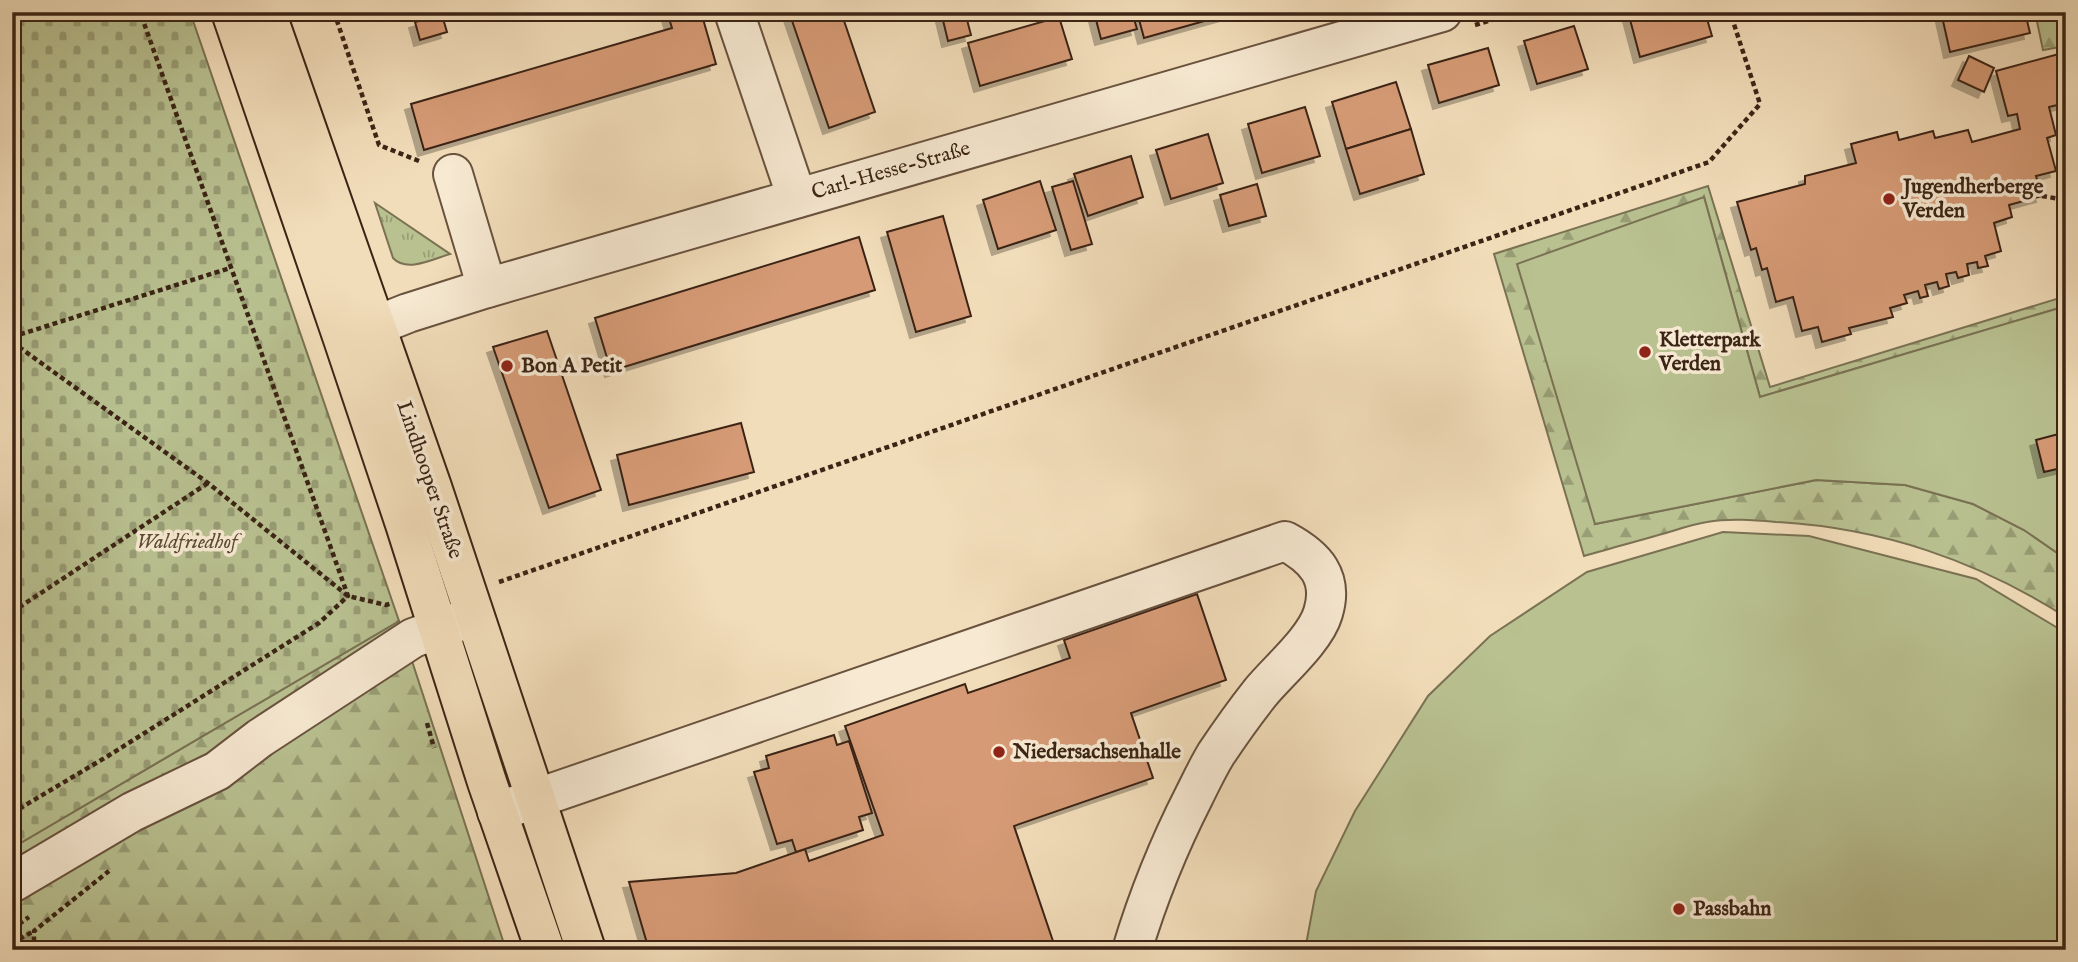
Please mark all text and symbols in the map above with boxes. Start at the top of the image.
street label: Carl-Hesse-Straße [808,135,974,207]
place label: Jugendherberge Verden [1900,174,2044,225]
marker: Jugendherberge Verden [1881,191,1897,207]
place label: Kletterpark Verden [1658,327,1761,378]
marker: Kletterpark Verden [1637,344,1653,360]
place label: Bon A Petit [521,353,623,380]
marker: Bon A Petit [499,358,515,374]
street label: Lindhooper Straße [389,397,469,563]
park label: Waldfriedhof [136,529,242,556]
place label: Niedersachsenhalle [1012,739,1181,766]
marker: Niedersachsenhalle [991,744,1007,760]
place label: Passbahn [1693,896,1772,923]
marker: Passbahn [1671,901,1687,917]

